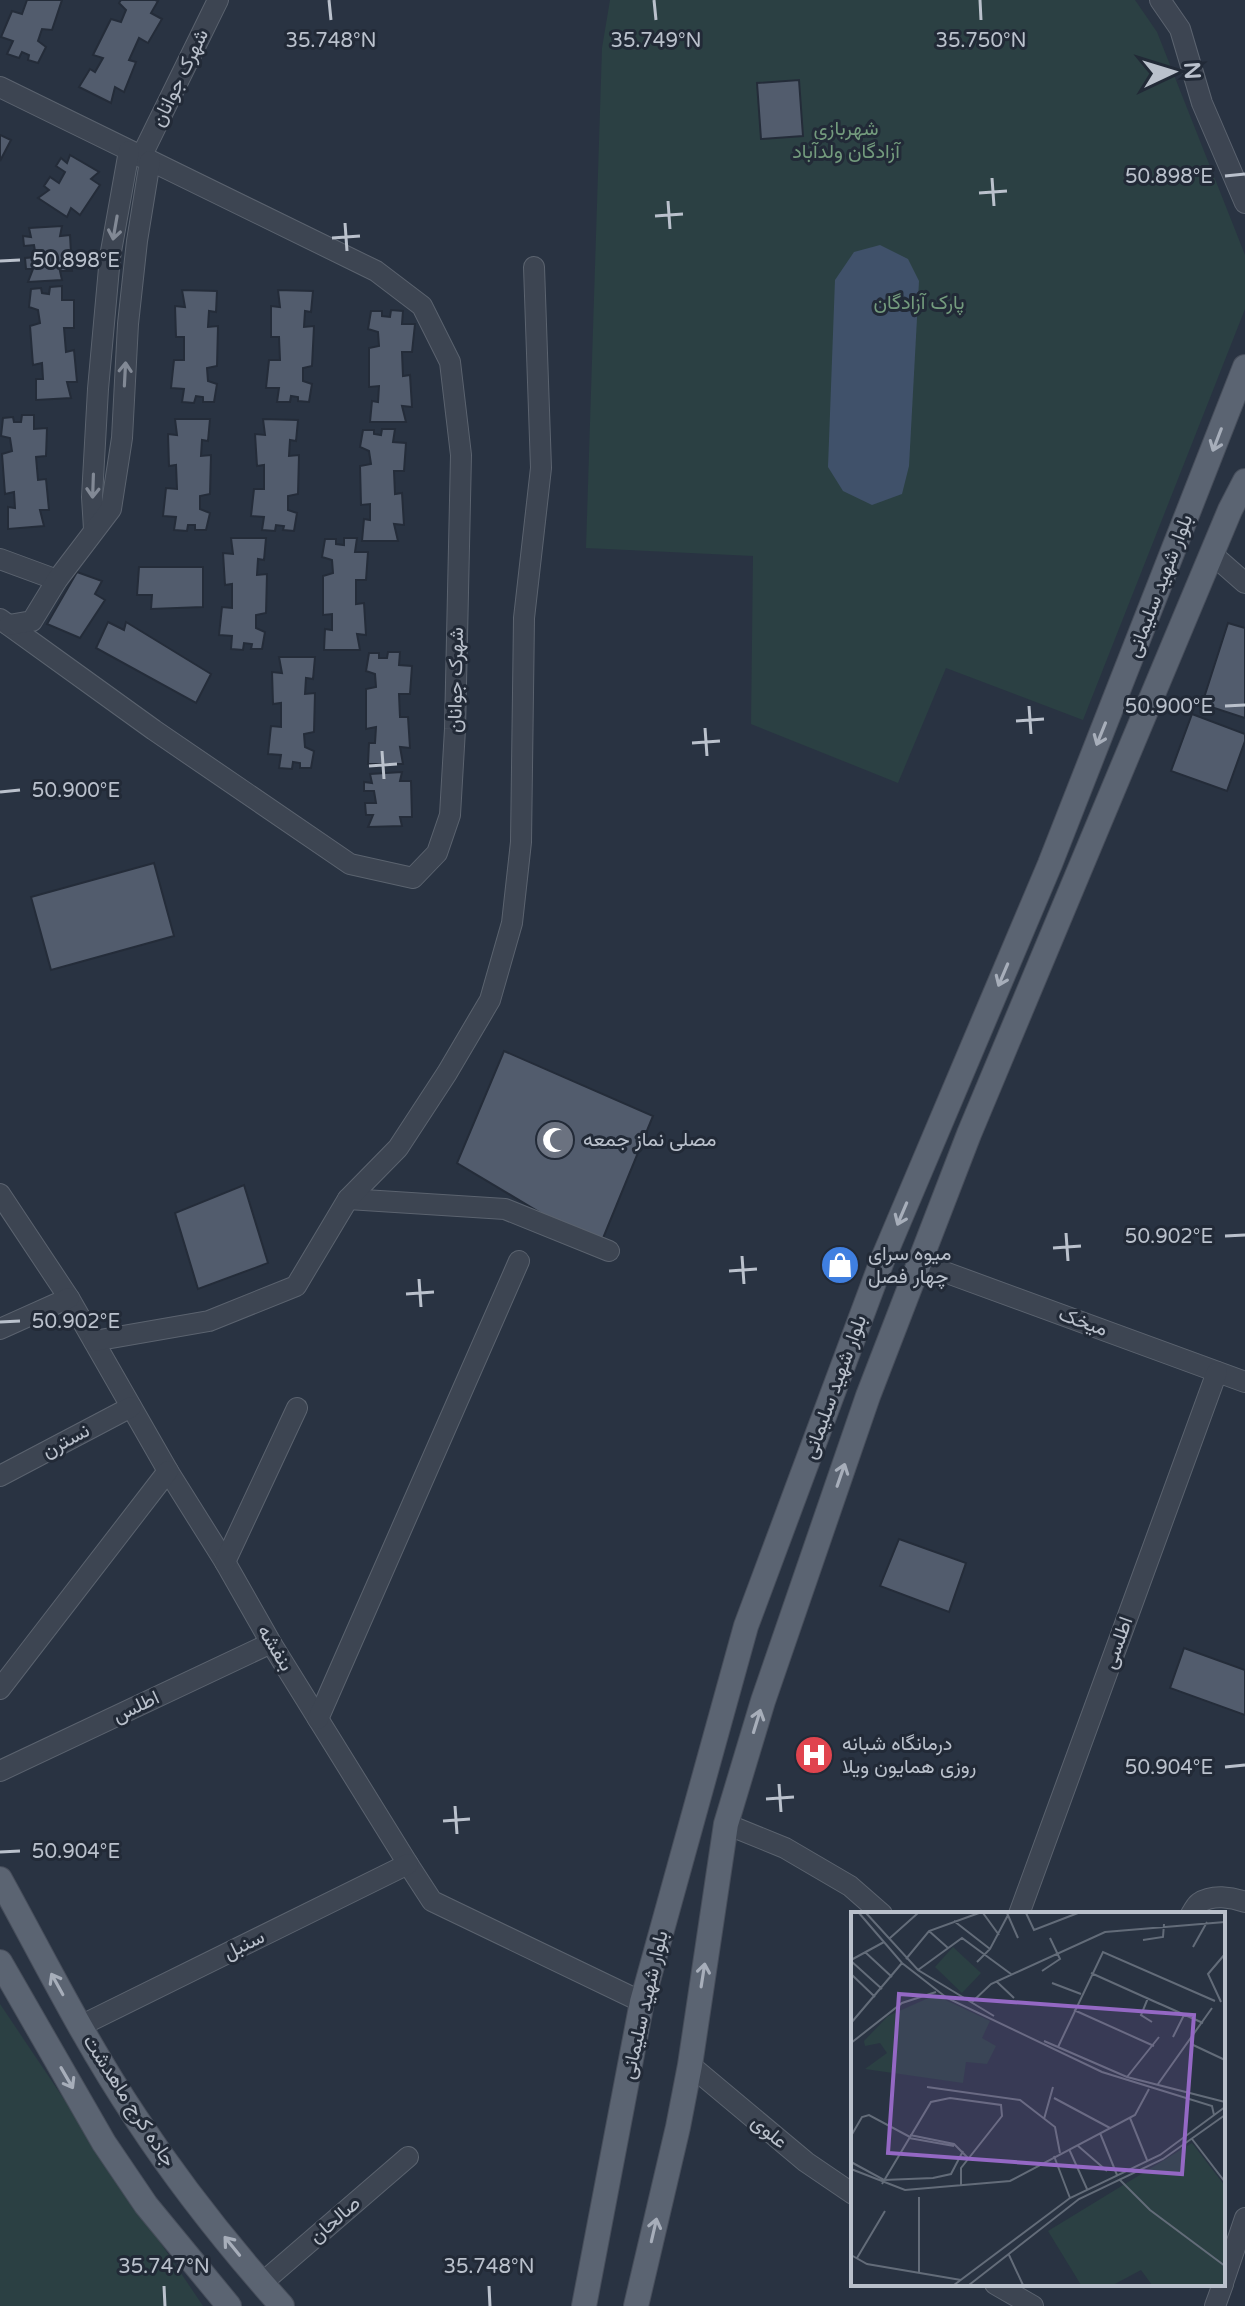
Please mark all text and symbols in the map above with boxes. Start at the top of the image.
street label: شهرک جوانان [146,25,214,131]
text: 35.748°N [285,29,377,53]
text: 35.749°N [610,29,702,53]
text: 35.750°N [935,29,1027,53]
north arrow [1133,32,1213,112]
text: N [1178,61,1206,80]
park label: شهربازی آزادگان ولدآباد [792,117,901,164]
text: 50.898°E [1125,165,1213,189]
one-way arrow [107,214,122,240]
text: 50.898°E [32,249,120,273]
park label: پارک آزادگان [874,291,964,316]
one-way arrow [118,361,133,388]
one-way arrow [1209,427,1223,452]
one-way arrow [85,472,100,499]
street label: بلوار شهید سلیمانی [1122,511,1198,661]
street label: شهرک جوانان [443,627,469,733]
text: 50.900°E [1125,695,1213,719]
one-way arrow [1093,721,1108,746]
text: 50.900°E [32,779,120,803]
one-way arrow [994,962,1009,987]
mosque icon: مصلی نماز جمعه [534,1119,576,1161]
place label: مصلی نماز جمعه [583,1128,717,1152]
one-way arrow [893,1201,908,1226]
text: 50.902°E [1125,1225,1213,1249]
place label: میوه سرای چهار فصل [868,1242,951,1290]
shop icon: میوه سرای چهار فصل [819,1244,861,1286]
street label: میخک [1055,1302,1111,1342]
text: 50.902°E [32,1310,120,1334]
street label: بلوار شهید سلیمانی [798,1312,872,1462]
street label: نسترن [38,1419,94,1463]
one-way arrow [835,1463,850,1488]
street label: اطلسی [1098,1614,1138,1672]
street label: بنفشه [252,1620,298,1676]
street label: اطلس [109,1686,163,1728]
one-way arrow [751,1709,765,1734]
place label: درمانگاه شبانه روزی همایون ویلا [842,1732,976,1779]
hospital icon: درمانگاه شبانه روزی همایون ویلا [793,1734,835,1776]
text: 50.904°E [1125,1756,1213,1780]
text: 50.904°E [32,1840,120,1864]
inset map [851,1912,1225,2286]
street label: سنبل [219,1925,269,1965]
street label: بلوار شهید سلیمانی [616,1929,674,2081]
one-way arrow [696,1963,711,1988]
one-way arrow [49,1973,65,1996]
street label: جاده کرج ماهدشت [77,2030,181,2172]
one-way arrow [59,2066,75,2089]
street label: علوی [746,2110,792,2154]
street label: صالحان [304,2191,366,2249]
one-way arrow [647,2218,662,2243]
one-way arrow [223,2236,241,2257]
text: 35.747°N [118,2255,210,2279]
text: 35.748°N [443,2255,535,2279]

